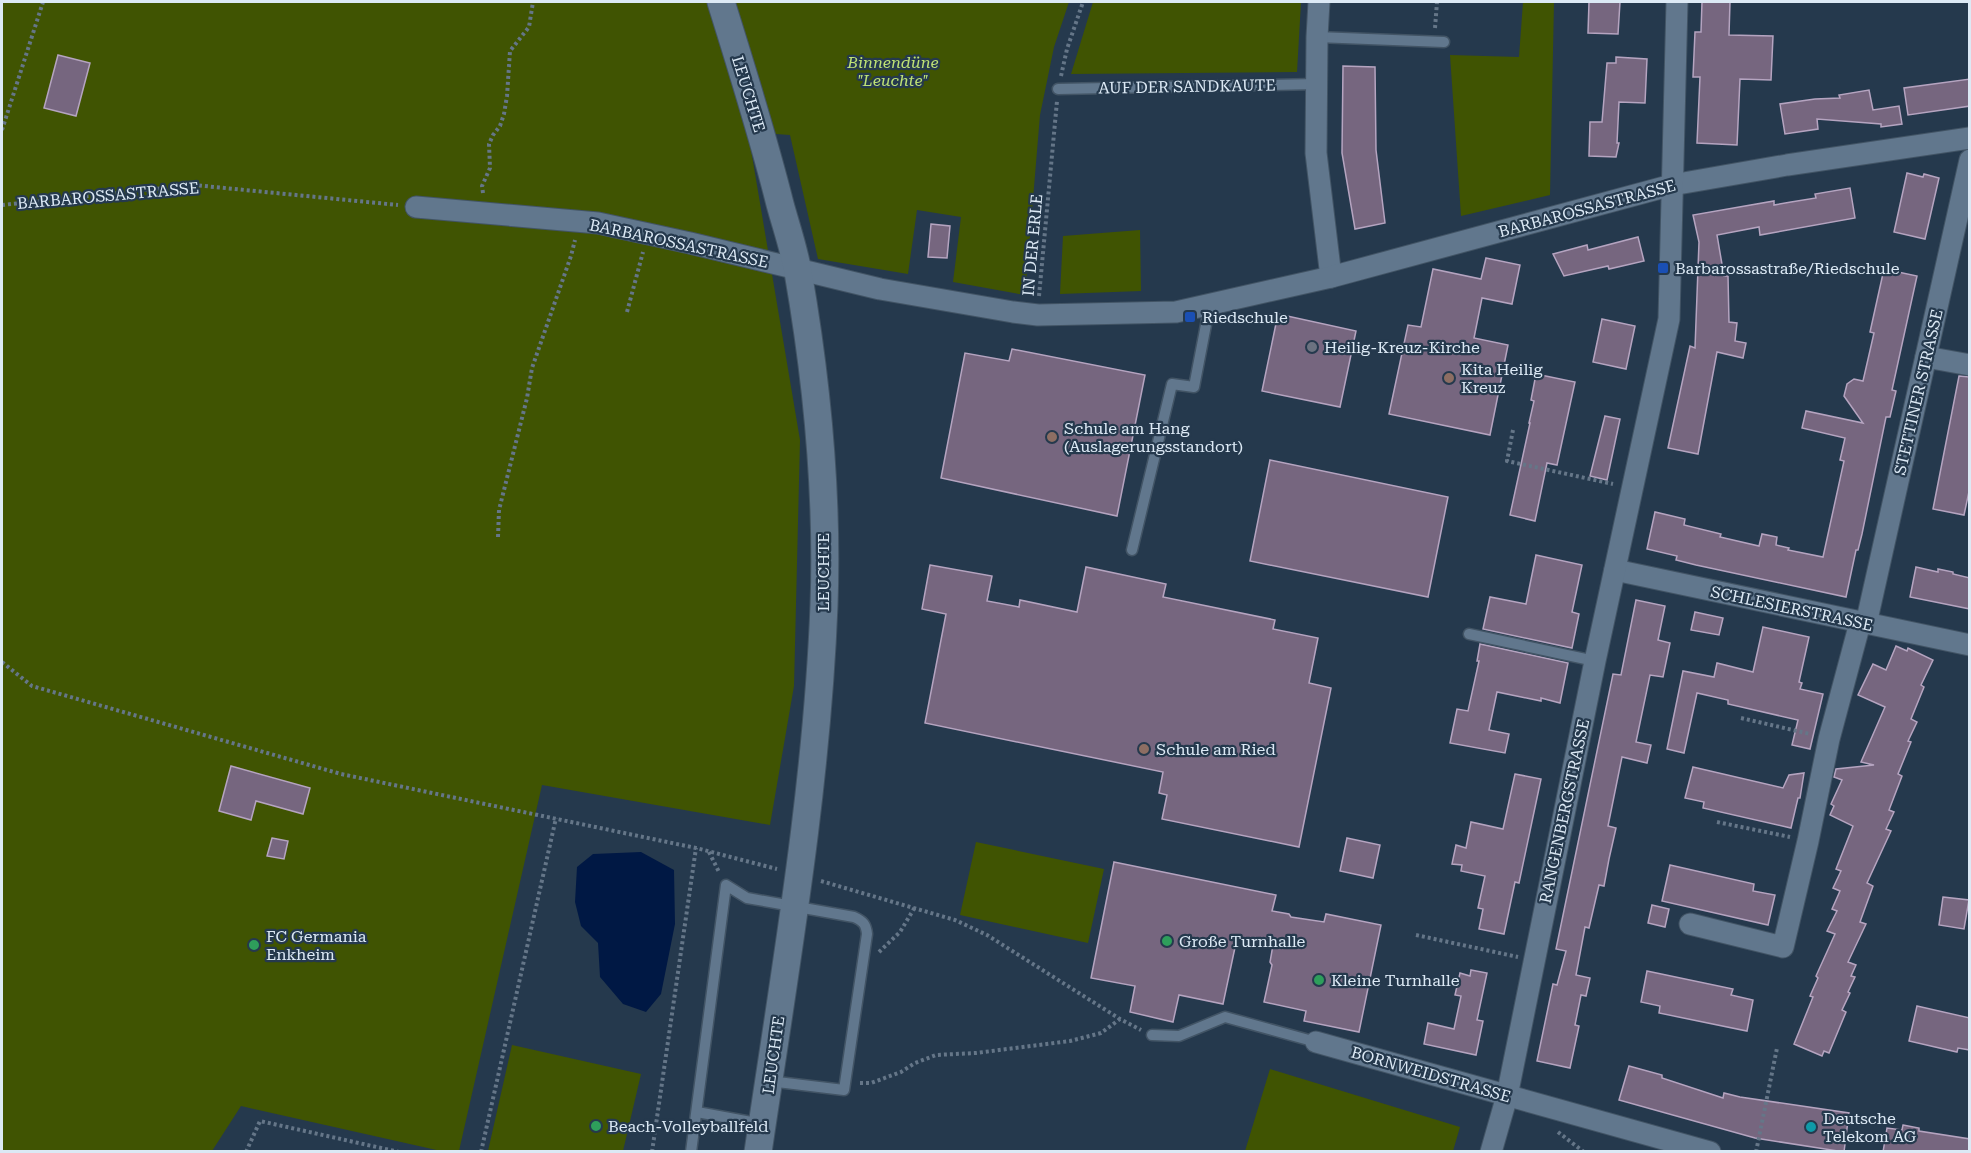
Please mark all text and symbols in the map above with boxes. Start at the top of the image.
park label: Binnendüne "Leuchte" [846,53,939,90]
street label: LEUCHTE [728,54,769,135]
street label: AUF DER SANDKAUTE [1098,75,1276,98]
street label: BARBAROSSASTRASSE [1496,176,1678,241]
street label: BARBAROSSASTRASSE [16,178,200,213]
street label: IN DER ERLE [1019,193,1046,297]
street label: BARBAROSSASTRASSE [588,215,770,272]
place label: Barbarossastraße/Riedschule [1675,259,1900,278]
marker: Barbarossastraße/Riedschule [1656,261,1670,275]
street label: STETTINER STRASSE [1890,307,1947,477]
place label: Riedschule [1202,308,1288,327]
marker: Riedschule [1183,310,1197,324]
place label: Heilig-Kreuz-Kirche [1324,338,1480,357]
marker: Heilig-Kreuz-Kirche [1305,340,1319,354]
place label: Kita Heilig Kreuz [1461,360,1543,397]
marker: Kita Heilig Kreuz [1442,371,1456,385]
place label: Schule am Hang (Auslagerungsstandort) [1064,419,1243,456]
marker: Schule am Hang (Auslagerungsstandort) [1045,430,1059,444]
street label: LEUCHTE [814,533,833,611]
street label: SCHLESIERSTRASSE [1709,582,1875,635]
street label: RANGENBERGSTRASSE [1536,717,1593,905]
place label: Schule am Ried [1156,740,1276,759]
marker: Schule am Ried [1137,742,1151,756]
place label: FC Germania Enkheim [266,927,367,964]
place label: Große Turnhalle [1179,932,1306,951]
marker: Große Turnhalle [1160,934,1174,948]
marker: FC Germania Enkheim [247,938,261,952]
place label: Kleine Turnhalle [1331,971,1460,990]
marker: Kleine Turnhalle [1312,973,1326,987]
street label: LEUCHTE [759,1015,788,1095]
street label: BORNWEIDSTRASSE [1349,1043,1513,1106]
place label: Deutsche Telekom AG [1823,1109,1917,1146]
place label: Beach-Volleyballfeld [608,1117,769,1136]
marker: Beach-Volleyballfeld [589,1119,603,1133]
marker: Deutsche Telekom AG [1804,1120,1818,1134]

